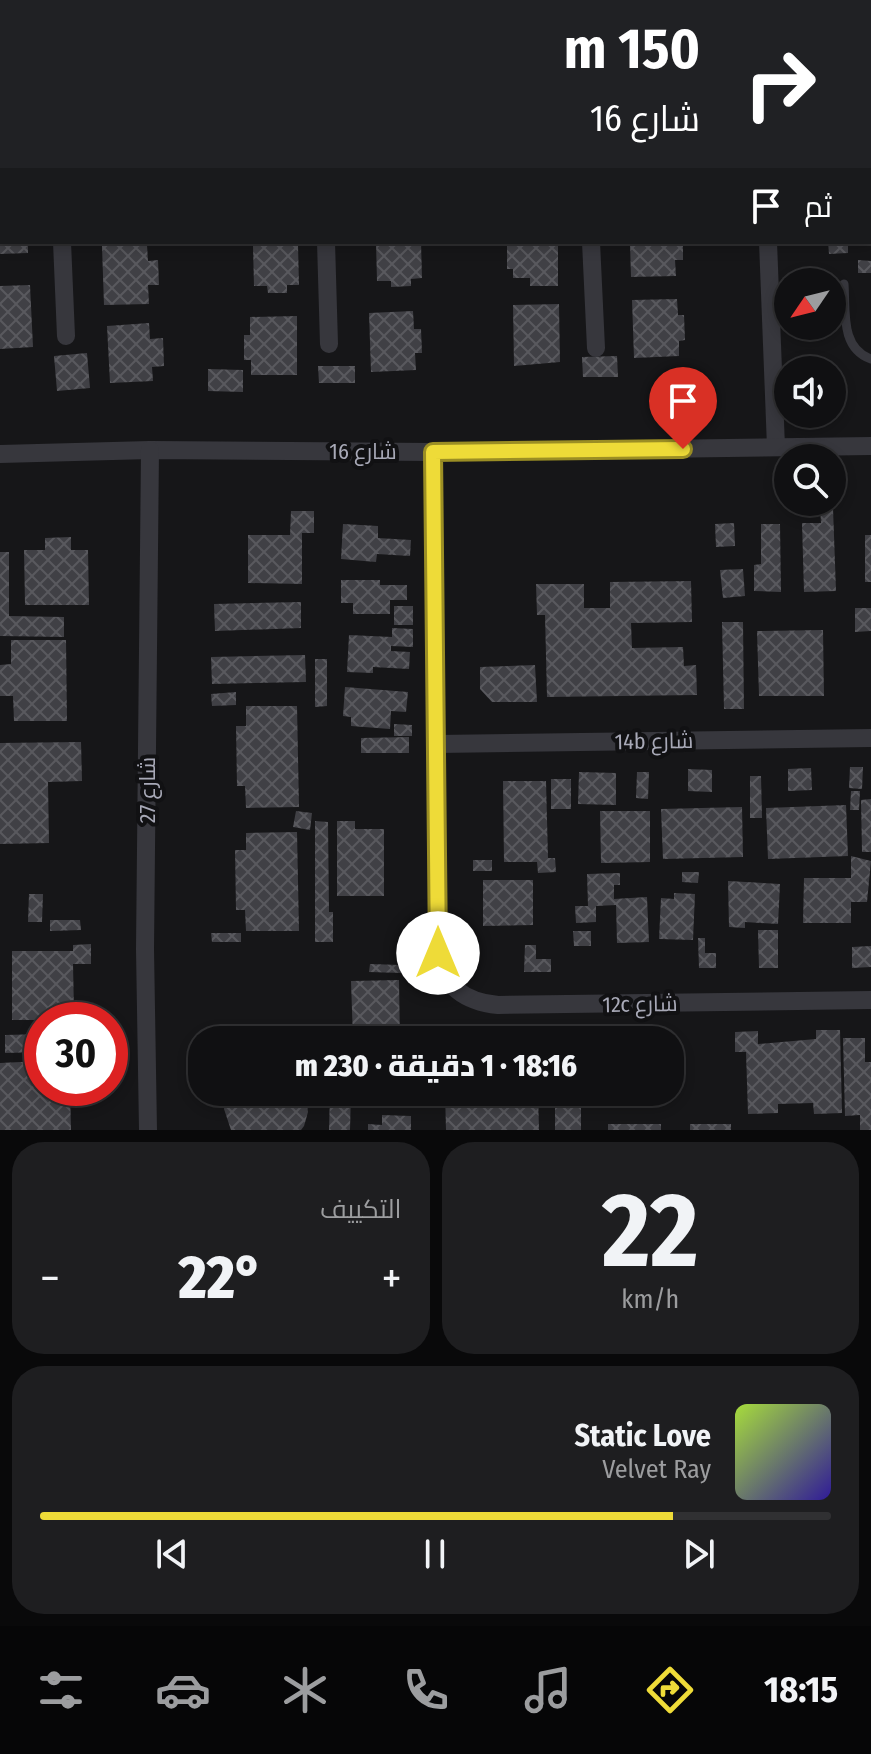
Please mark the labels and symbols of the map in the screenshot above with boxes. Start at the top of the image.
north arrow [774,268,846,340]
pin [649,367,717,449]
street label: شارع 16 [329,438,397,466]
street label: 14b شارع [614,727,694,756]
street label: شارع 27 [134,757,162,823]
position arrow [396,911,480,995]
street label: 12c شارع [602,990,678,1019]
speed limit sign: 30 [24,1002,128,1106]

